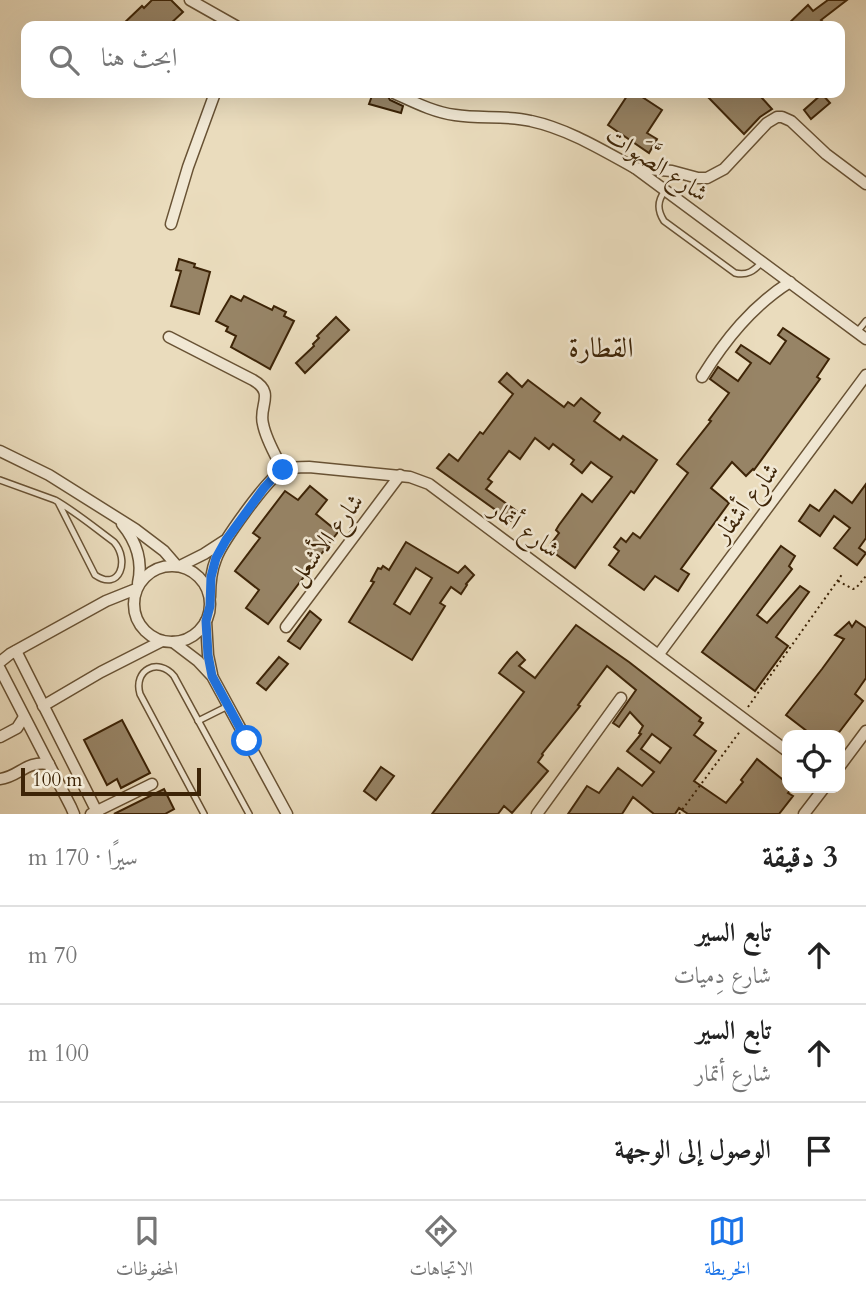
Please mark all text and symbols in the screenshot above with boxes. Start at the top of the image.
search box [21,21,845,98]
text: ابحث هنا [101,40,177,75]
icon: search [45,41,83,79]
street label: شارع الصَّهَوات [597,115,717,213]
district label: القطارة [569,329,633,367]
route end [267,454,298,485]
street label: شارع أشقار [704,455,790,552]
street label: شارع الأشعل [281,487,374,594]
street label: شارع أتمار [480,491,567,568]
route start [231,725,262,756]
map controls [782,730,845,793]
button: locate [782,730,845,793]
scale bar [21,765,201,797]
text: 100 m [32,767,82,793]
text: 3 دقيقة [762,837,838,878]
text: سيرًا · 170 m [28,842,138,873]
text: تابع السير [696,915,771,950]
icon: ahead [800,936,838,974]
text: 70 m [28,940,77,971]
text: شارع دِميات [673,960,771,991]
text: تابع السير [696,1013,771,1048]
icon: ahead [800,1034,838,1072]
text: 100 m [28,1038,89,1069]
text: شارع أتمار [695,1058,771,1089]
text: الوصول إلى الوجهة [615,1132,771,1167]
icon: arrive [800,1132,838,1170]
tab: المحفوظات [116,1212,178,1287]
tab: الاتجاهات [409,1212,473,1287]
tab: الخريطة [704,1212,750,1287]

